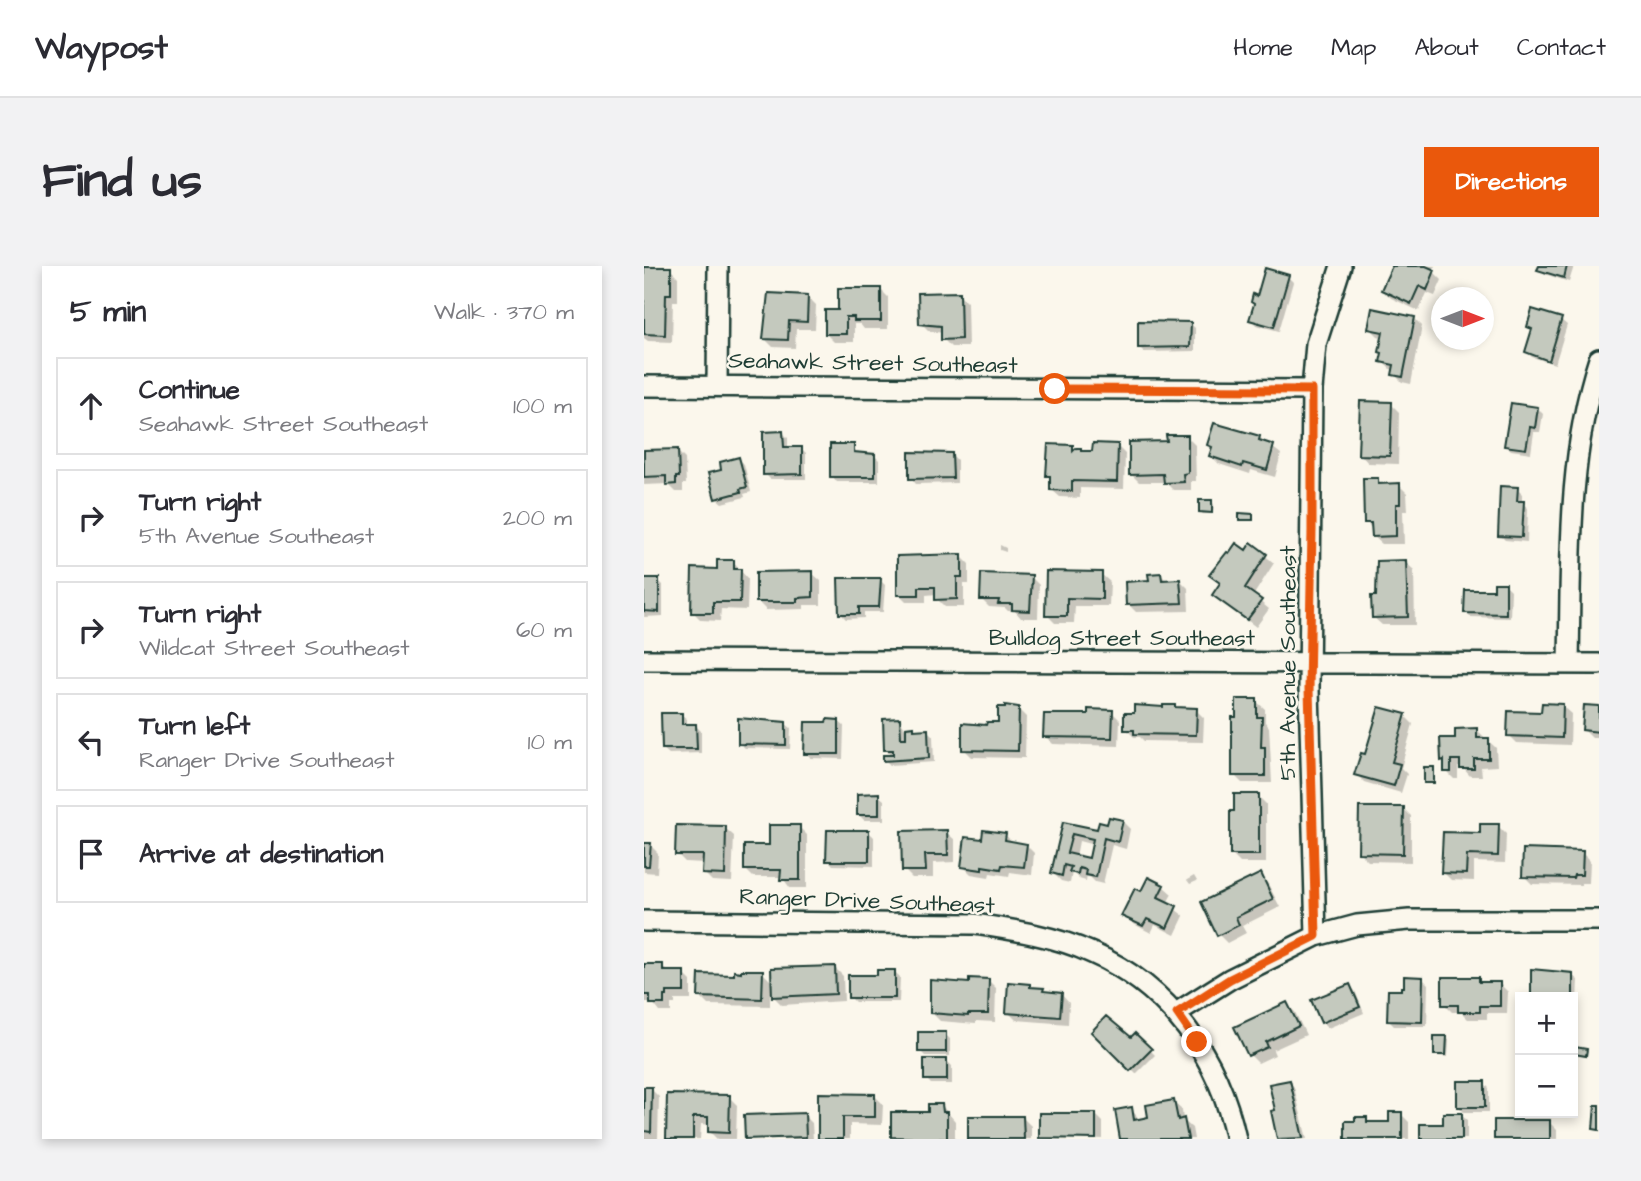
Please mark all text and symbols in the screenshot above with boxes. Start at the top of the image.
text: Waypost [35,25,168,71]
text: Home [1233,31,1293,65]
text: Map [1331,31,1376,65]
text: About [1414,31,1479,65]
text: Contact [1517,31,1606,65]
button: Directions [1424,147,1599,217]
text: Find us [42,148,202,216]
north arrow [1431,287,1494,350]
text: 5 min [70,291,146,333]
text: Walk · 370 m [434,296,574,328]
street label: Seahawk Street Southeast [728,344,1019,382]
text: Continue [139,372,240,408]
route start [1039,373,1070,404]
icon: ahead [72,387,110,425]
text: 100 m [513,390,572,422]
text: Seahawk Street Southeast [139,408,428,440]
text: Turn right [139,484,261,520]
icon: right [72,499,110,537]
text: 200 m [503,502,572,534]
text: 5th Avenue Southeast [139,520,374,552]
street label: 5th Avenue Southeast [1272,545,1304,781]
text: Turn right [139,596,261,632]
icon: right [72,611,110,649]
text: 60 m [516,614,572,646]
street label: Bulldog Street Southeast [989,622,1256,655]
text: Wildcat Street Southeast [139,632,410,664]
text: Turn left [139,708,250,744]
icon: left [72,723,110,761]
text: 10 m [527,726,572,758]
text: Ranger Drive Southeast [139,744,395,776]
icon: arrive [72,835,110,873]
text: Arrive at destination [139,836,384,872]
street label: Ranger Drive Southeast [739,881,996,922]
map controls [1515,992,1578,1118]
button: + [1515,992,1578,1055]
route end [1181,1026,1212,1057]
button: − [1515,1055,1578,1118]

